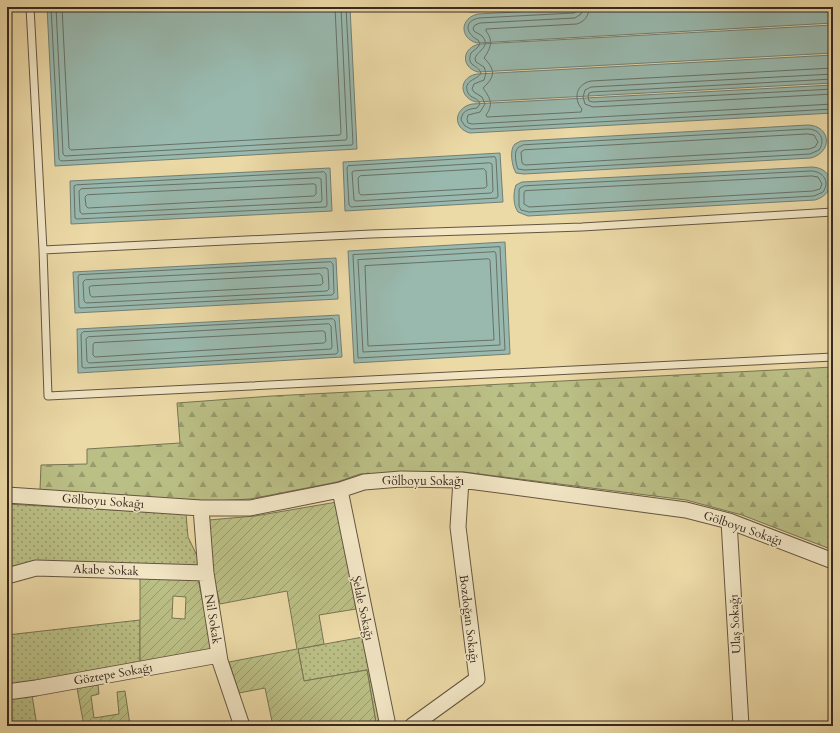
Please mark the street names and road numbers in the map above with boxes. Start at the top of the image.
street label: Gölboyu Sokağı [382,473,465,489]
street label: Gölboyu Sokağı [61,490,145,512]
street label: Gölboyu Sokağı [701,507,785,549]
street label: Akabe Sokak [73,561,140,579]
street label: Şelale Sokağı [348,574,378,642]
street label: Bozdoğan Sokağı [456,574,482,665]
street label: Nil Sokak [201,593,225,646]
street label: Ulaş Sokağı [725,593,745,654]
street label: Göztepe Sokağı [72,659,154,689]

